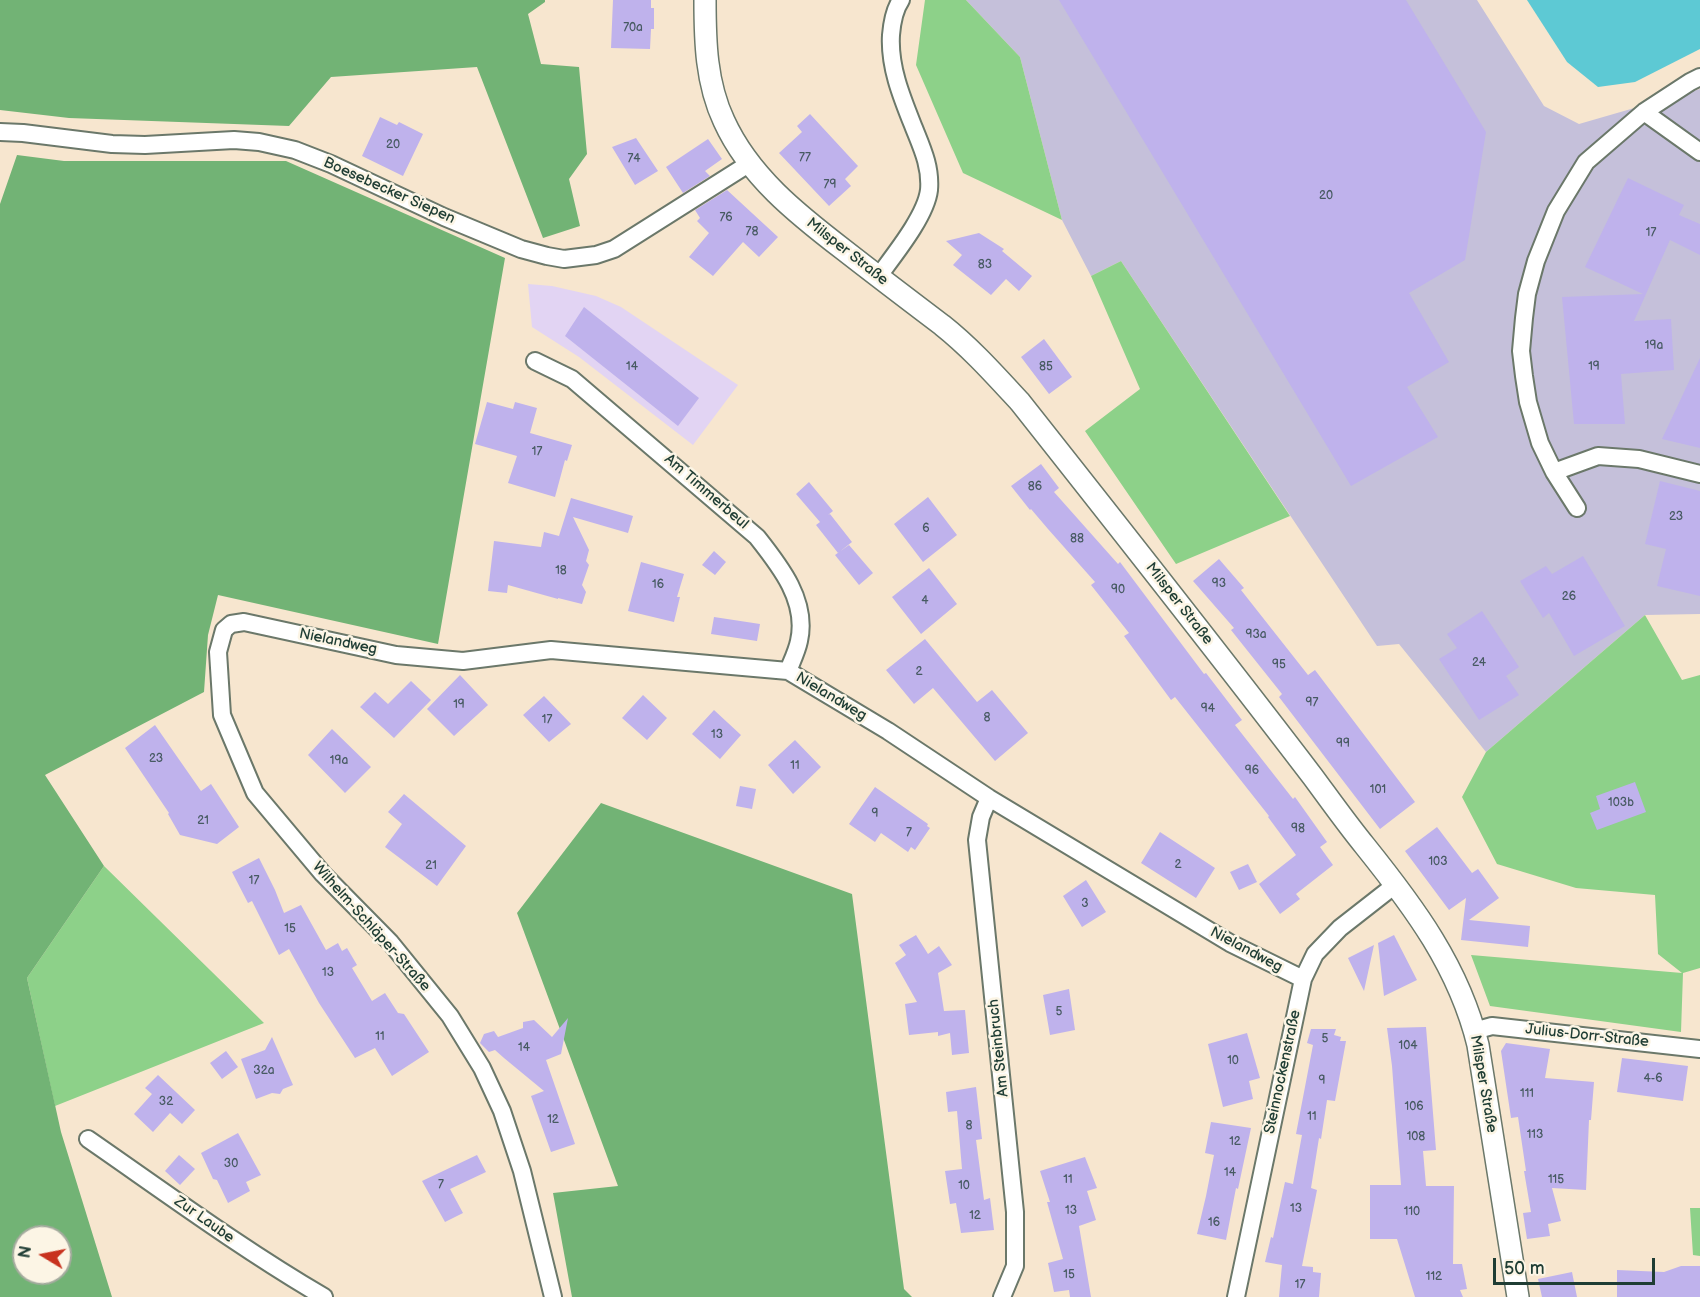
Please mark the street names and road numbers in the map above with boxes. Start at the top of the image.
street label: Boesebecker Siepen [320,154,458,228]
street label: Milsper Straße [803,214,891,290]
street label: Am Timmerbeul [660,451,752,533]
street label: Milsper Straße [1141,560,1217,648]
street label: Nielandweg [297,625,379,659]
street label: Nielandweg [792,669,870,725]
street label: Wilhelm-Schläper-Straße [308,859,434,995]
street label: Nielandweg [1207,923,1285,977]
street label: Am Steinbruch [985,998,1013,1098]
street label: Steinnockenstraße [1261,1008,1305,1136]
street label: Julius-Dorr-Straße [1524,1021,1650,1051]
street label: Milsper Straße [1466,1034,1500,1134]
street label: Zur Laube [171,1193,237,1247]

